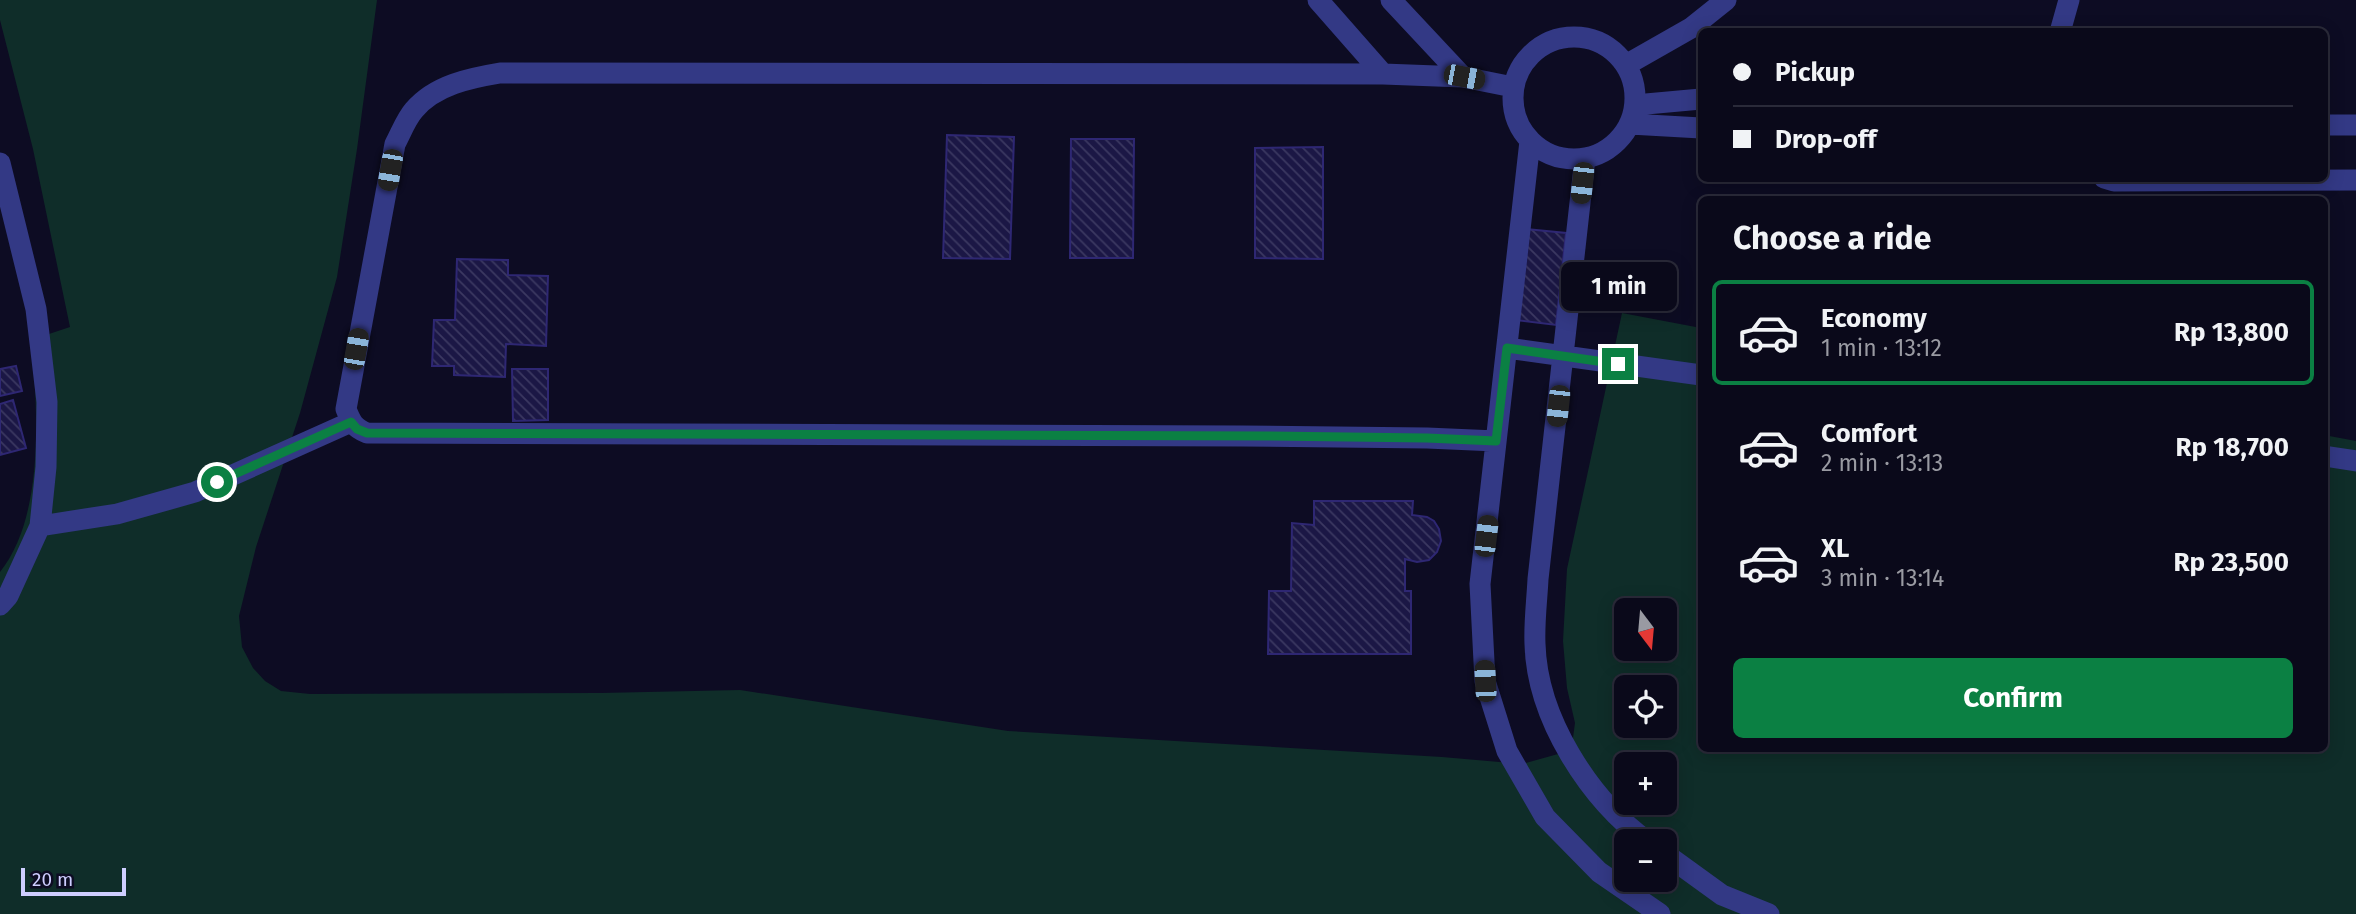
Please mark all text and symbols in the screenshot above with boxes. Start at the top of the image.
text: Pickup [1775,57,1855,88]
car [1442,63,1487,91]
text: Drop-off [1775,124,1877,155]
car [377,147,404,193]
car [1570,161,1595,205]
text: Choose a ride [1733,219,1931,257]
callout: 1 min [1560,262,1676,312]
text: 1 min [1591,272,1647,300]
icon: car [1737,301,1800,364]
text: Economy [1821,303,1927,334]
text: Rp 13,800 [2174,317,2289,348]
car [343,326,370,372]
text: 1 min · 13:12 [1821,334,1942,362]
route end [1602,348,1634,380]
car [1546,384,1571,428]
icon: car [1737,416,1800,479]
text: Comfort [1821,418,1917,449]
text: Rp 18,700 [2176,432,2289,463]
text: 2 min · 13:13 [1821,449,1943,477]
route start [201,466,233,498]
car [1474,514,1499,558]
icon: car [1737,531,1800,594]
text: XL [1821,533,1849,564]
text: Rp 23,500 [2174,547,2289,578]
text: 3 min · 13:14 [1821,564,1944,592]
north arrow [1614,598,1676,662]
map controls [1614,598,1677,892]
button: Confirm [1733,658,2293,738]
car [1474,659,1497,703]
button: locate [1614,675,1677,738]
button: + [1614,752,1677,815]
button: − [1614,829,1677,892]
scale bar [21,865,126,897]
text: 20 m [32,868,73,891]

